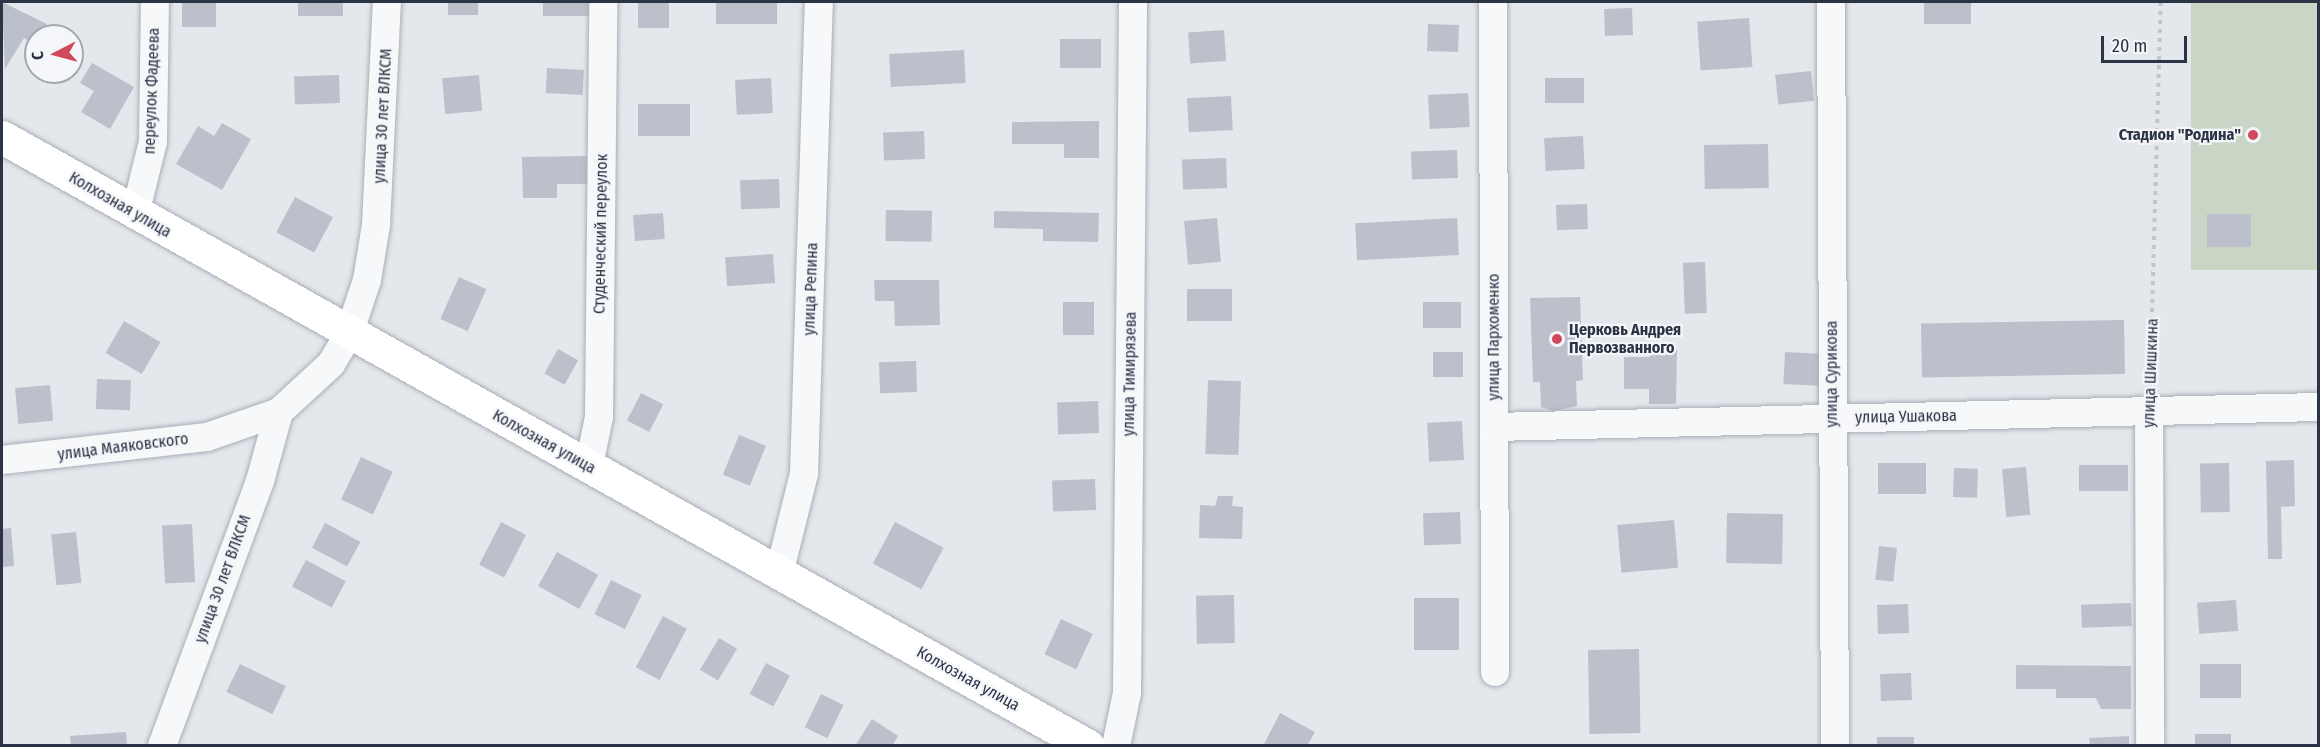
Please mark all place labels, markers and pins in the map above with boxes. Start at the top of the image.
place label: Стадион "Родина" [2119,125,2241,145]
marker: Стадион "Родина" [2246,128,2260,142]
place label: Церковь Андрея Первозванного [1569,320,1681,358]
marker: Церковь Андрея Первозванного [1550,332,1564,346]

